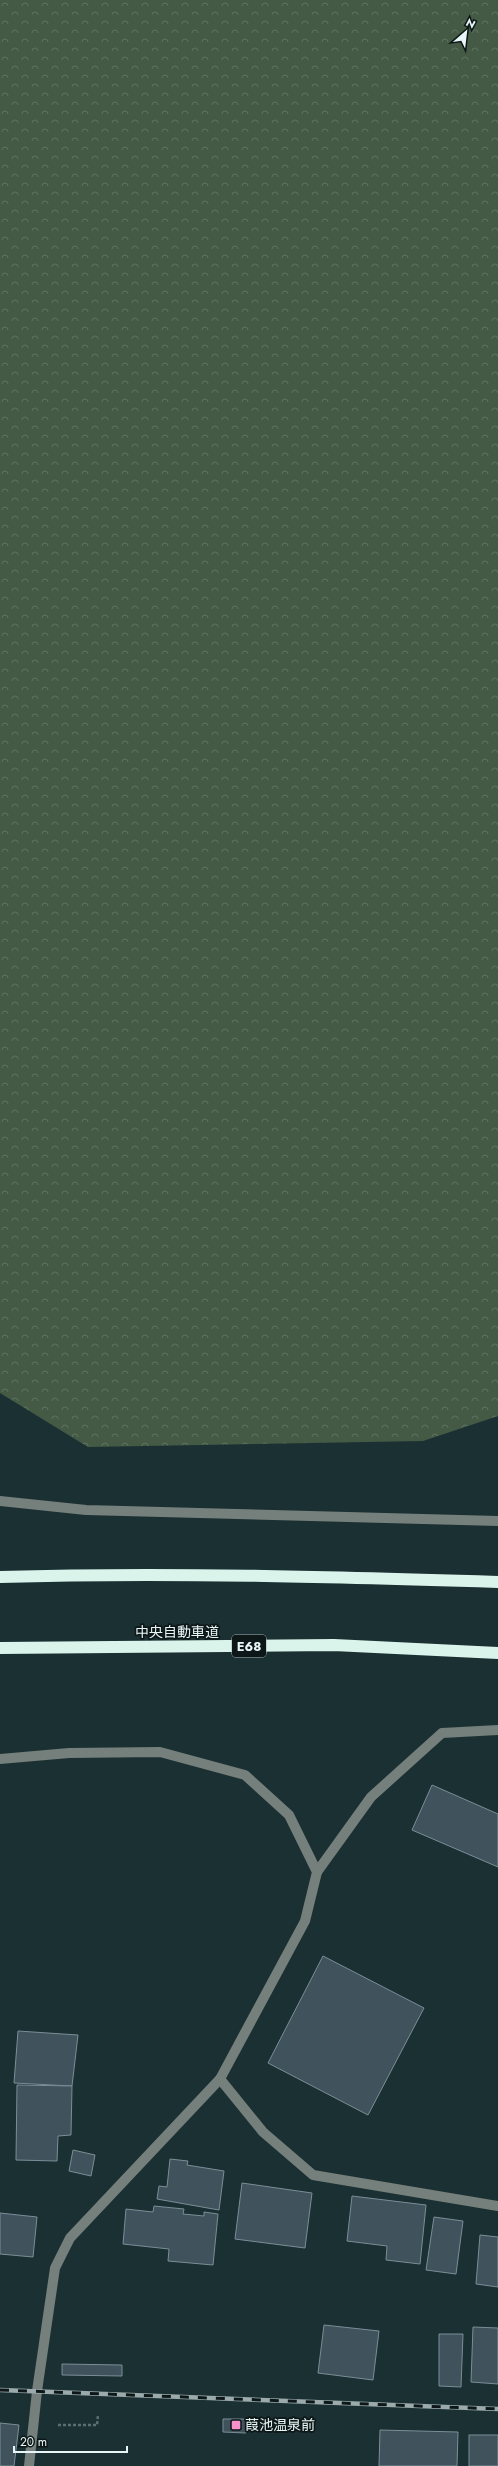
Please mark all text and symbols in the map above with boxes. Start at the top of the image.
north arrow [446,12,486,52]
text: N [463,14,478,32]
street label: 中央自動車道 [135,1622,219,1642]
road number: E68 [232,1635,266,1657]
place label: 葭池温泉前 [245,2415,315,2435]
marker: 葭池温泉前 [230,2419,242,2431]
scale bar [14,2428,127,2454]
text: 20 m [20,2433,47,2451]

